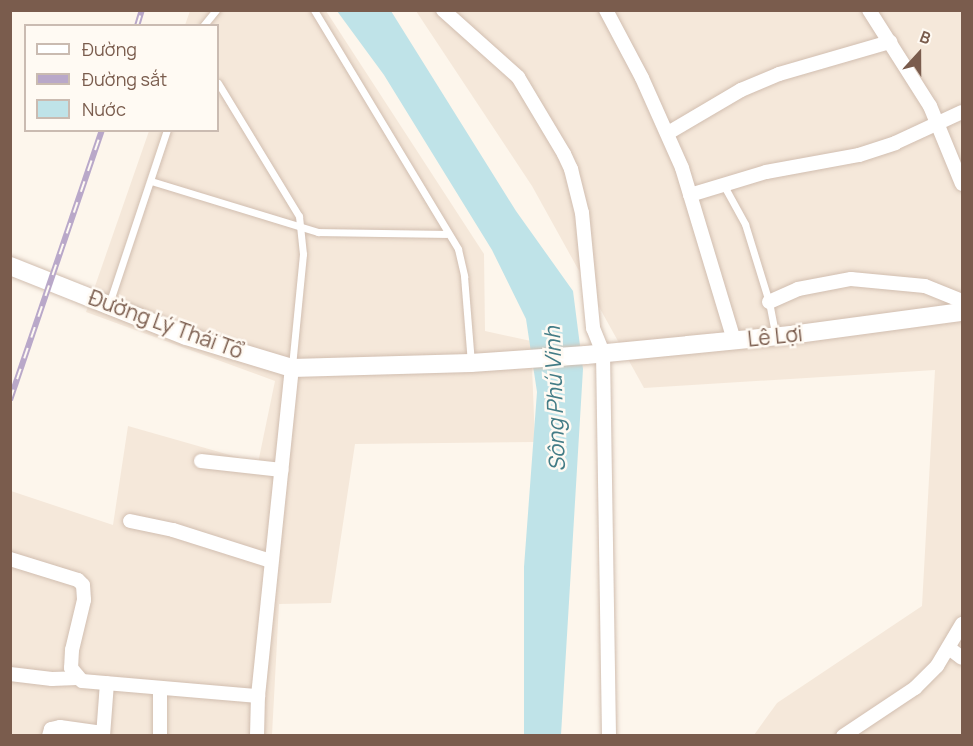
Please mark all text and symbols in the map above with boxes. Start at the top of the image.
legend [24,24,219,132]
north arrow [889,24,949,84]
text: B [917,25,934,49]
text: Đường [82,37,137,61]
text: Đường sắt [82,67,167,91]
text: Nước [82,97,126,121]
street label: Đường Lý Thái Tổ [85,284,247,364]
street label: Lê Lợi [746,321,804,351]
water label: Sông Phú Vinh [539,326,571,472]

